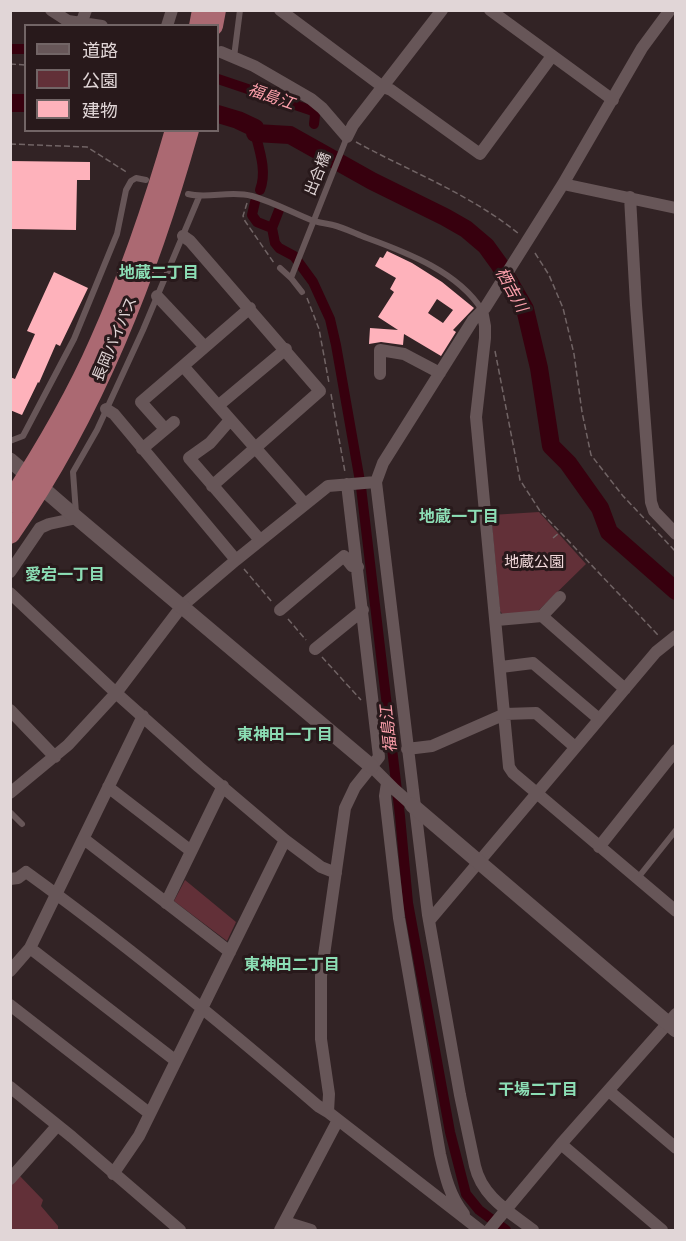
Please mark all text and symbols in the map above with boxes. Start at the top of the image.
legend [24,24,219,132]
text: 道路 [82,40,118,61]
text: 公園 [82,70,118,91]
water label: 福島江 [245,80,297,114]
text: 建物 [82,100,118,121]
street label: 出合橋 [301,150,335,198]
district label: 地蔵二丁目 [119,263,199,283]
water label: 栖吉川 [491,264,531,316]
street label: 長岡バイパス [89,294,141,384]
district label: 地蔵一丁目 [419,507,499,527]
park label: 地蔵公園 [504,553,564,571]
district label: 愛宕一丁目 [25,565,105,585]
water label: 福島江 [377,704,401,754]
district label: 東神田一丁目 [237,725,333,745]
district label: 東神田二丁目 [244,955,340,975]
district label: 干場二丁目 [498,1080,578,1100]

